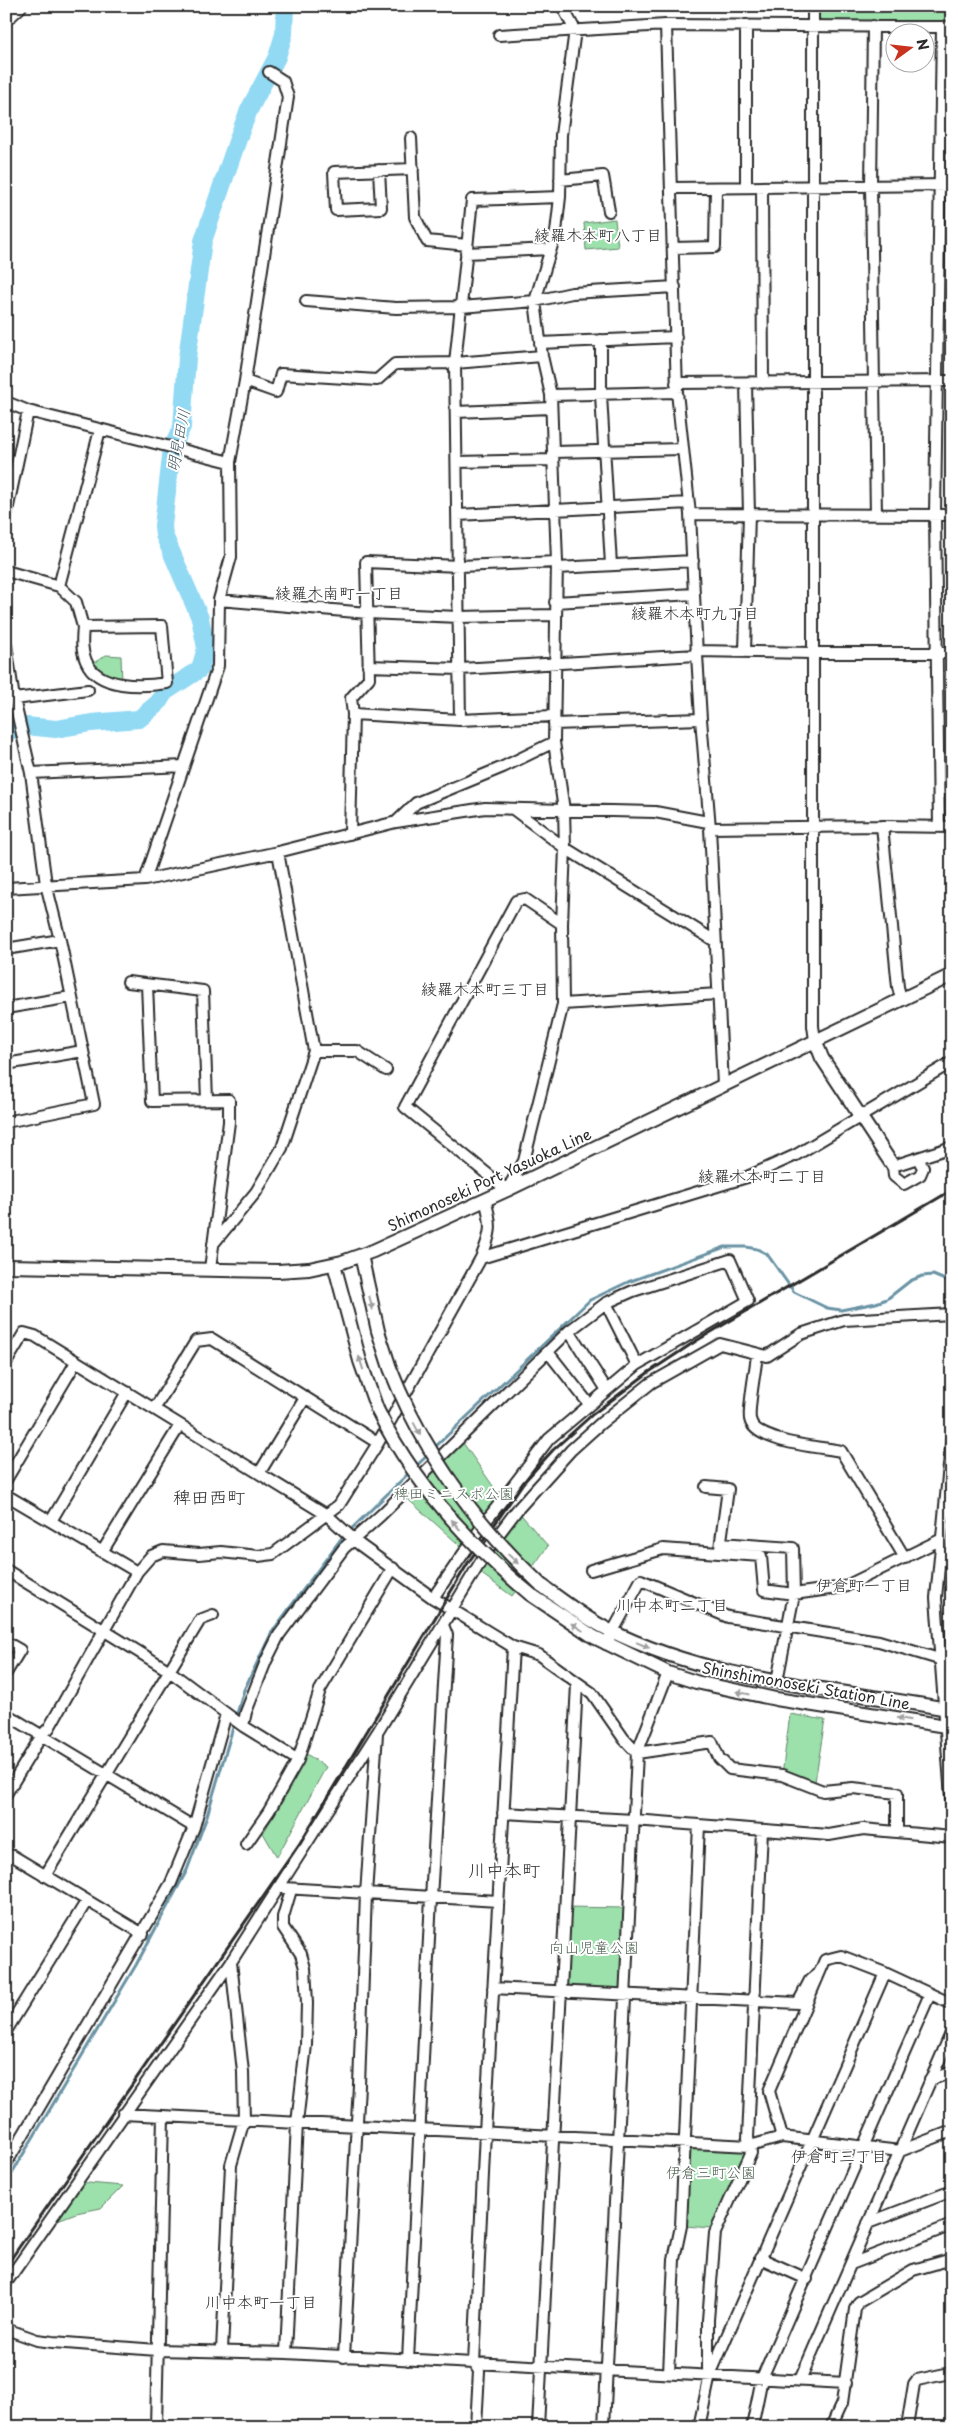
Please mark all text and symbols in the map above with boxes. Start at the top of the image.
north arrow [886,22,936,72]
text: N [911,36,935,53]
district label: 綾羅木本町八丁目 [534,222,662,246]
water label: 明見田川 [159,406,195,474]
district label: 綾羅木南町一丁目 [275,580,403,604]
district label: 綾羅木本町九丁目 [631,600,759,624]
district label: 綾羅木本町三丁目 [421,976,549,1000]
street label: Shimonoseki Port Yasuoka Line [383,1122,595,1236]
district label: 綾羅木本町二丁目 [698,1163,826,1187]
one-way arrow [367,1295,375,1310]
one-way arrow [357,1355,364,1370]
one-way arrow [413,1421,421,1436]
park label: 稗田ミニスポ公園 [394,1481,514,1504]
district label: 稗田西町 [173,1483,245,1510]
one-way arrow [450,1520,462,1532]
one-way arrow [507,1553,519,1565]
district label: 伊倉町一丁目 [816,1572,912,1596]
district label: 川中本町二丁目 [616,1592,728,1616]
one-way arrow [571,1622,584,1631]
one-way arrow [636,1641,650,1649]
street label: Shinshimonoseki Station Line [700,1655,912,1715]
one-way arrow [735,1688,751,1696]
one-way arrow [895,1715,911,1723]
district label: 川中本町 [468,1856,540,1883]
park label: 向山児童公園 [549,1935,639,1958]
district label: 伊倉町三丁目 [791,2143,887,2167]
park label: 伊倉三町公園 [666,2160,756,2183]
district label: 川中本町一丁目 [205,2289,317,2313]

